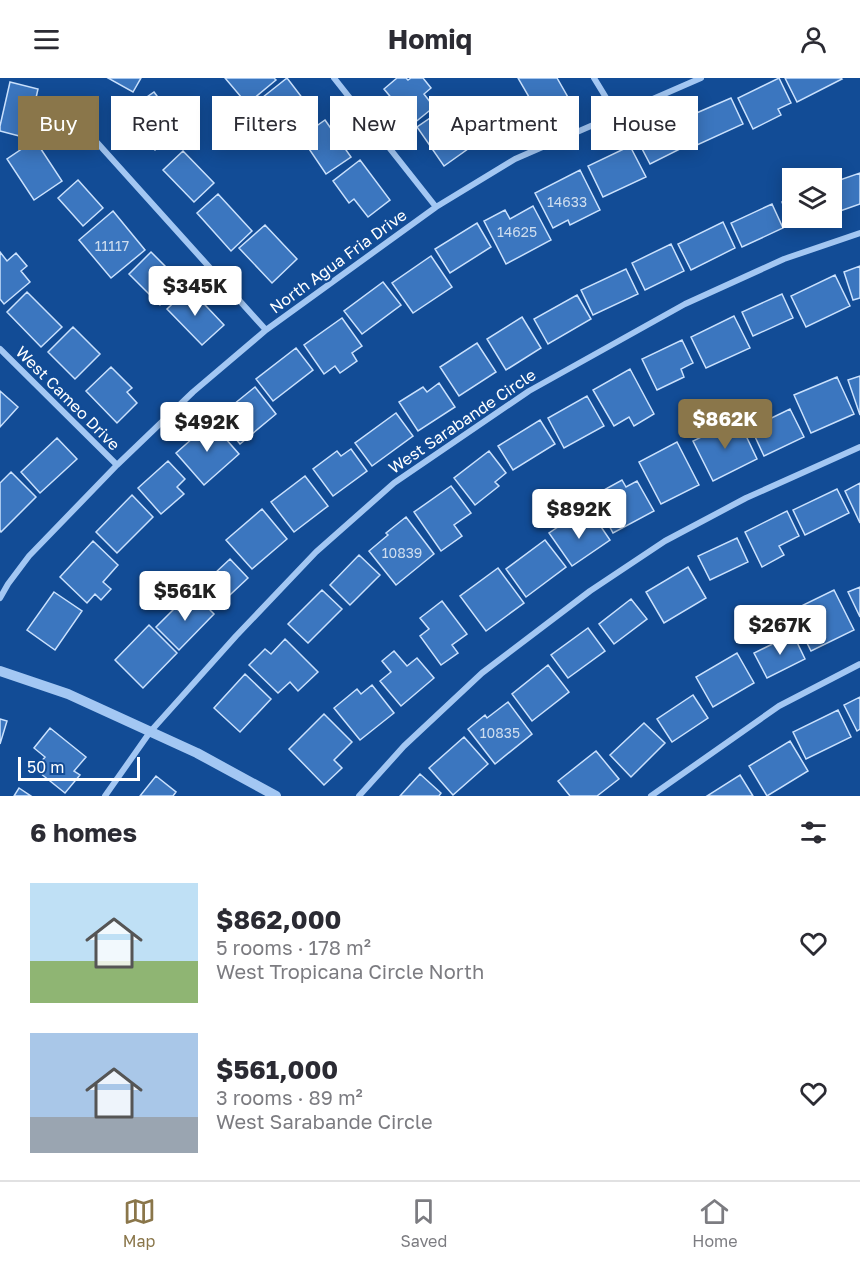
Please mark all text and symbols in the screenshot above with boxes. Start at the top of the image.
icon: menu [30,23,63,56]
text: Homiq [388,23,472,55]
icon: person [797,23,830,56]
chip: Buy [18,96,99,150]
chip: Rent [111,96,200,150]
chip: Filters [212,96,318,150]
chip: New [330,96,417,150]
chip: Apartment [429,96,579,150]
chip: House [591,96,698,150]
map controls [782,168,842,228]
button: layers [782,168,842,228]
house number: 14633 [547,193,587,210]
street label: North Agua Fria Drive [266,205,410,317]
house number: 14625 [497,223,537,240]
house number: 11117 [95,237,129,254]
pin: $345K [153,266,237,317]
text: $345K [163,273,227,297]
street label: West Cameo Drive [12,342,124,454]
street label: West Sarabande Circle [385,364,539,478]
pin: $862K [683,399,767,450]
pin: $492K [165,402,249,453]
text: $862K [692,406,758,430]
text: $492K [174,409,240,433]
pin: $892K [537,489,621,540]
text: $892K [546,496,612,520]
house number: 10839 [382,544,422,561]
pin: $561K [143,571,227,622]
text: $561K [153,578,217,602]
pin: $267K [738,605,822,656]
text: $267K [748,612,812,636]
house number: 10835 [480,724,520,741]
scale bar [18,754,140,782]
text: 50 m [27,757,64,777]
icon: filters [797,816,830,849]
text: 6 homes [30,817,137,848]
text: $862,000 [216,904,341,935]
icon: home [78,907,150,979]
icon: heart [797,927,830,960]
text: 5 rooms · 178 m² [216,935,371,959]
text: West Tropicana Circle North [216,959,484,983]
text: $561,000 [216,1054,338,1085]
icon: home [78,1057,150,1129]
icon: heart [797,1077,830,1110]
text: 3 rooms · 89 m² [216,1085,363,1109]
text: West Sarabande Circle [216,1109,433,1133]
tab: Map [123,1195,156,1251]
tab: Saved [401,1195,447,1251]
tab: Home [692,1195,737,1251]

